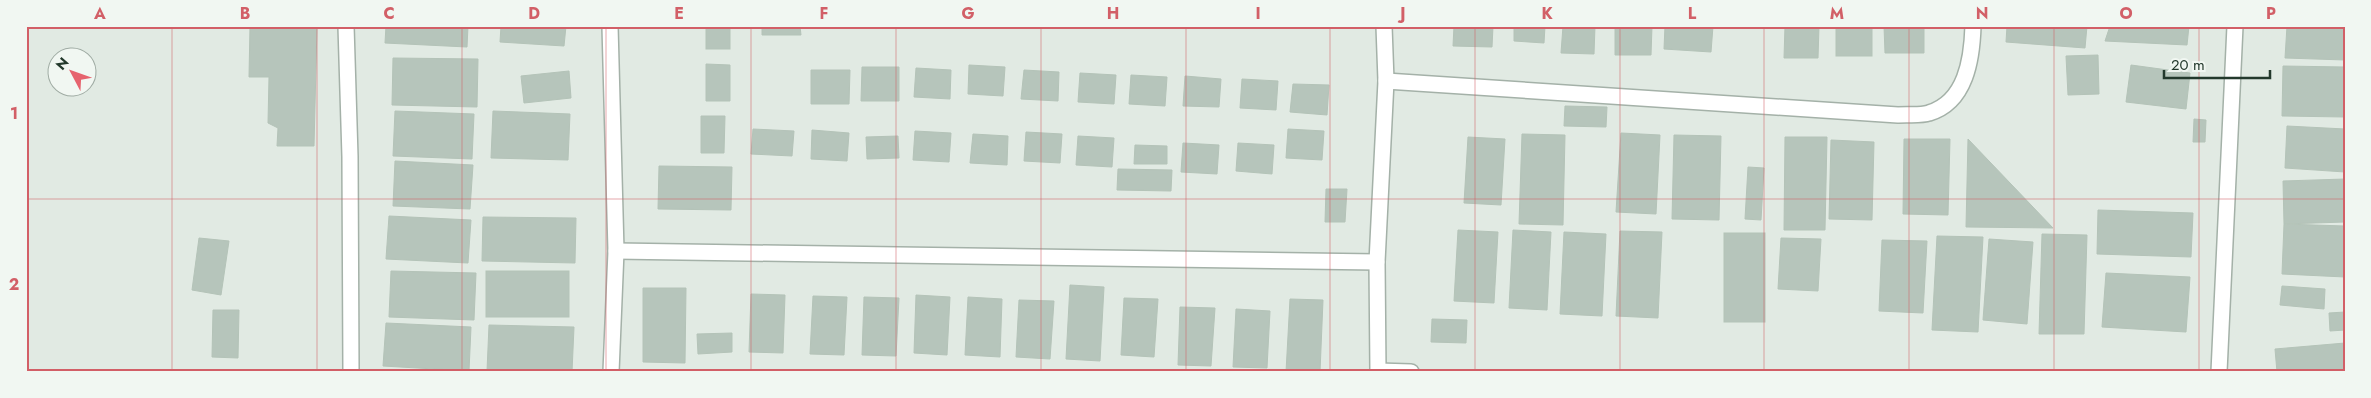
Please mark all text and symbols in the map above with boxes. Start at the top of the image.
text: A [93,2,106,25]
text: B [240,2,250,25]
text: C [383,2,395,25]
text: D [528,2,540,25]
text: E [674,2,684,25]
text: F [820,2,828,25]
text: G [961,2,975,25]
text: H [1107,2,1119,25]
text: I [1255,2,1261,25]
text: J [1397,2,1406,25]
text: K [1541,2,1553,25]
text: L [1688,2,1697,25]
text: M [1830,2,1844,25]
text: N [1976,2,1988,25]
text: O [2119,2,2133,25]
text: P [2266,2,2276,25]
north arrow [48,48,98,98]
scale bar [2164,48,2270,80]
text: N [51,53,73,74]
text: 20 m [2171,54,2205,76]
text: 1 [10,102,18,125]
text: 2 [9,273,19,296]

